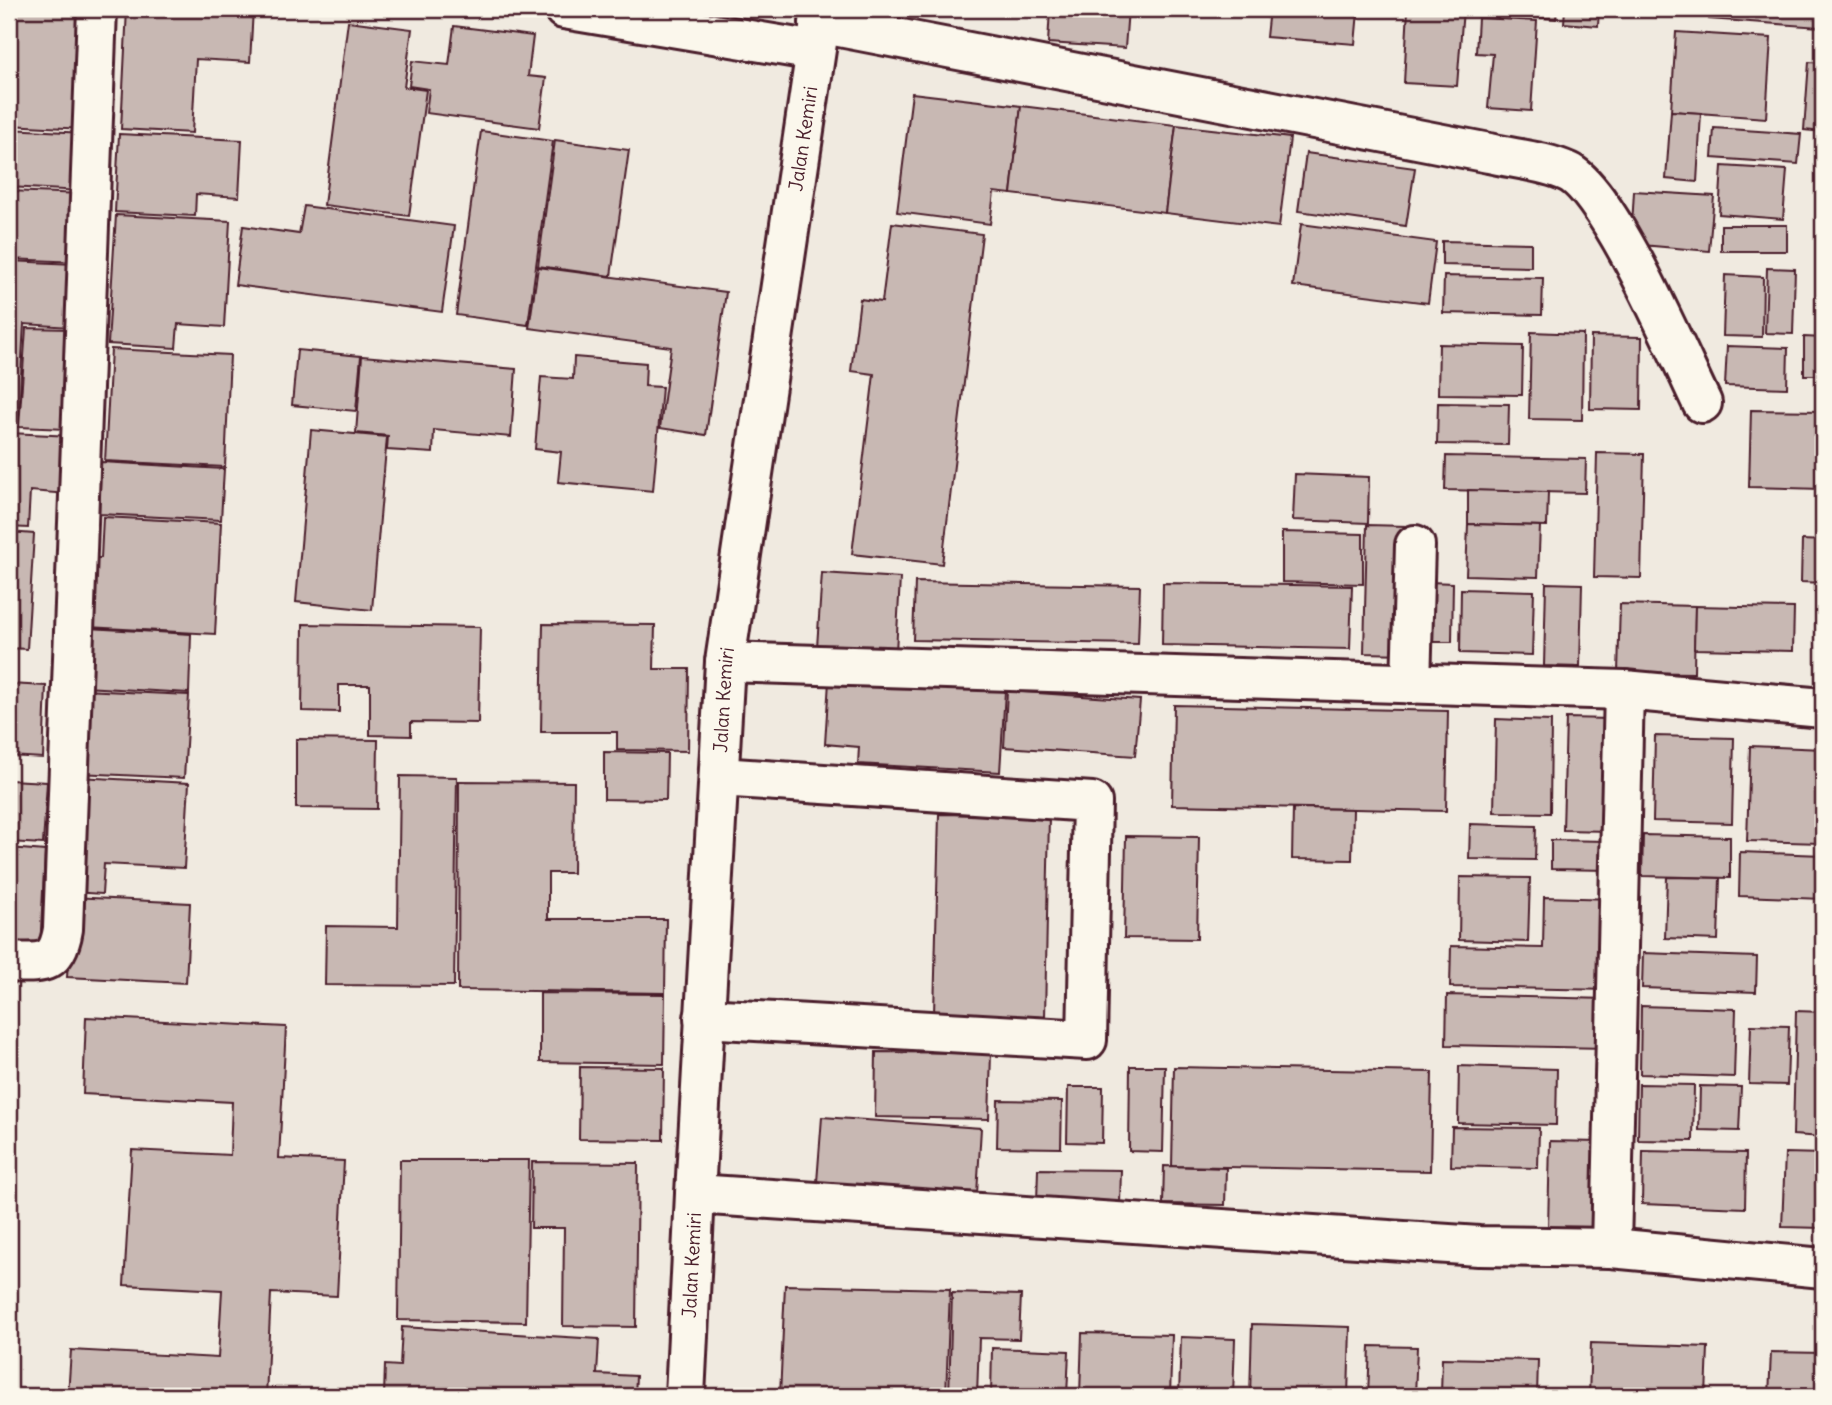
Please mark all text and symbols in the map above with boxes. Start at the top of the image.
street label: Jalan Kemiri [783,85,822,193]
street label: Jalan Kemiri [708,645,739,753]
street label: Jalan Kemiri [677,1212,706,1319]

